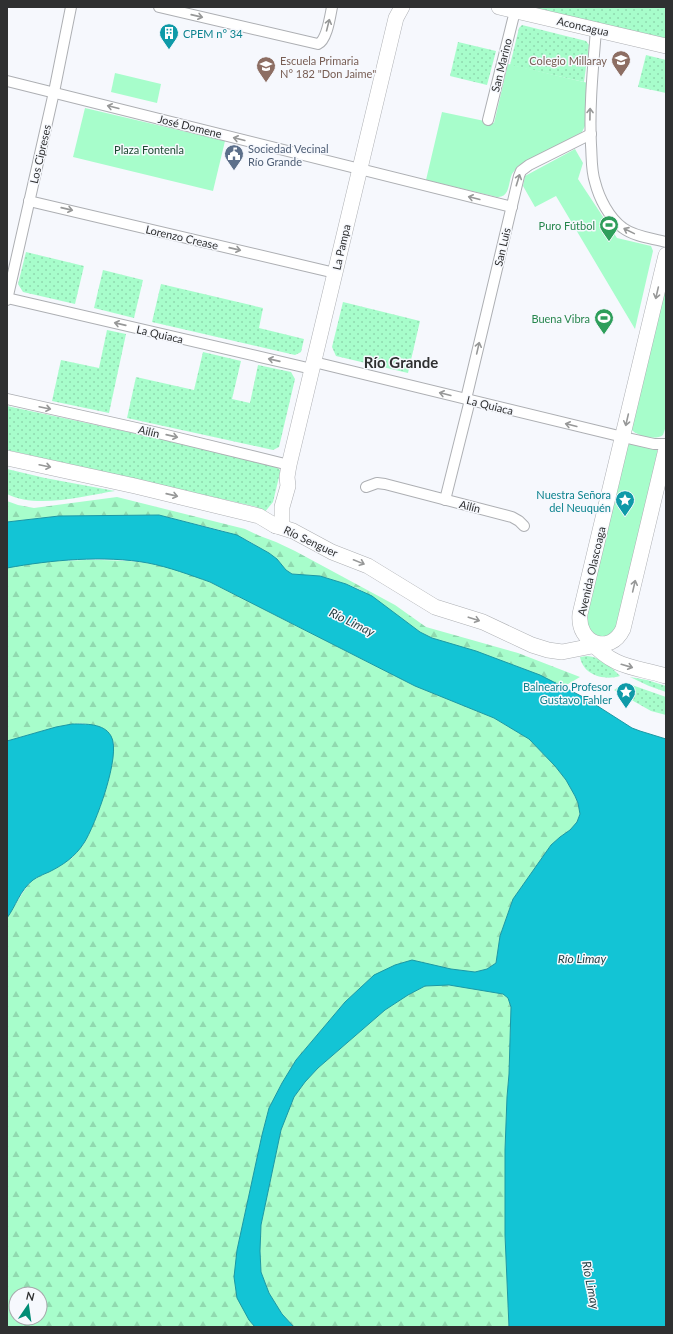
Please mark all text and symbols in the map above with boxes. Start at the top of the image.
one-way arrow [190,13,203,20]
street label: Aconcagua [556,14,610,38]
one-way arrow [324,19,332,32]
building icon: CPEM n° 34 [158,22,180,50]
place label: CPEM n° 34 [183,27,243,40]
street label: San Marino [488,37,514,93]
school or university icon: Colegio Millaray [610,49,632,77]
place label: Escuela Primaria N° 182 "Don Jaime" [280,54,376,80]
place label: Colegio Millaray [529,54,607,67]
school or university icon: Escuela Primaria N° 182 "Don Jaime" [255,55,277,83]
one-way arrow [107,103,120,111]
one-way arrow [587,108,594,121]
street label: José Domene [157,112,223,140]
street label: Los Cipreses [27,123,53,185]
one-way arrow [233,134,246,142]
place label: Sociedad Vecinal Río Grande [248,142,329,168]
park label: Plaza Fontenla [114,143,184,156]
public building icon: Sociedad Vecinal Río Grande [223,143,245,171]
one-way arrow [515,174,522,187]
one-way arrow [468,193,481,201]
one-way arrow [61,206,74,214]
sports icon: Puro Fútbol [598,214,620,242]
place label: Puro Fútbol [539,219,595,232]
street label: Lorenzo Crease [144,222,220,252]
street label: La Pampa [329,223,353,271]
street label: San Luis [491,226,513,268]
one-way arrow [623,227,635,234]
one-way arrow [228,246,241,253]
one-way arrow [653,287,660,300]
sports icon: Buena Vibra [593,307,615,335]
place label: Buena Vibra [531,312,590,325]
one-way arrow [114,320,127,328]
street label: La Quiaca [135,322,185,346]
one-way arrow [475,341,483,354]
district label: Río Grande [364,353,438,371]
one-way arrow [268,356,281,364]
one-way arrow [439,390,452,397]
street label: La Quiaca [465,393,515,417]
one-way arrow [38,404,51,412]
one-way arrow [623,413,630,426]
one-way arrow [565,420,578,428]
street label: Ailín [137,422,161,440]
one-way arrow [165,433,178,441]
one-way arrow [38,463,51,471]
place label: Nuestra Señora del Neuquén [536,488,611,514]
place icon: Nuestra Señora del Neuquén [614,489,636,517]
one-way arrow [165,492,178,499]
street label: Ailín [458,497,482,515]
street label: Río Senguer [282,523,340,559]
street label: Avenida Olascoaga [574,525,608,617]
one-way arrow [352,559,364,567]
one-way arrow [630,580,638,593]
water label: Río Limay [327,605,377,639]
one-way arrow [468,616,481,623]
one-way arrow [620,663,633,670]
place label: Balneario Profesor Gustavo Fahler [523,680,612,706]
place icon: Balneario Profesor Gustavo Fahler [615,681,637,709]
water label: Río Limay [558,951,606,966]
water label: Río Limay [579,1260,603,1310]
north arrow [8,1286,48,1326]
text: N [25,1288,36,1303]

